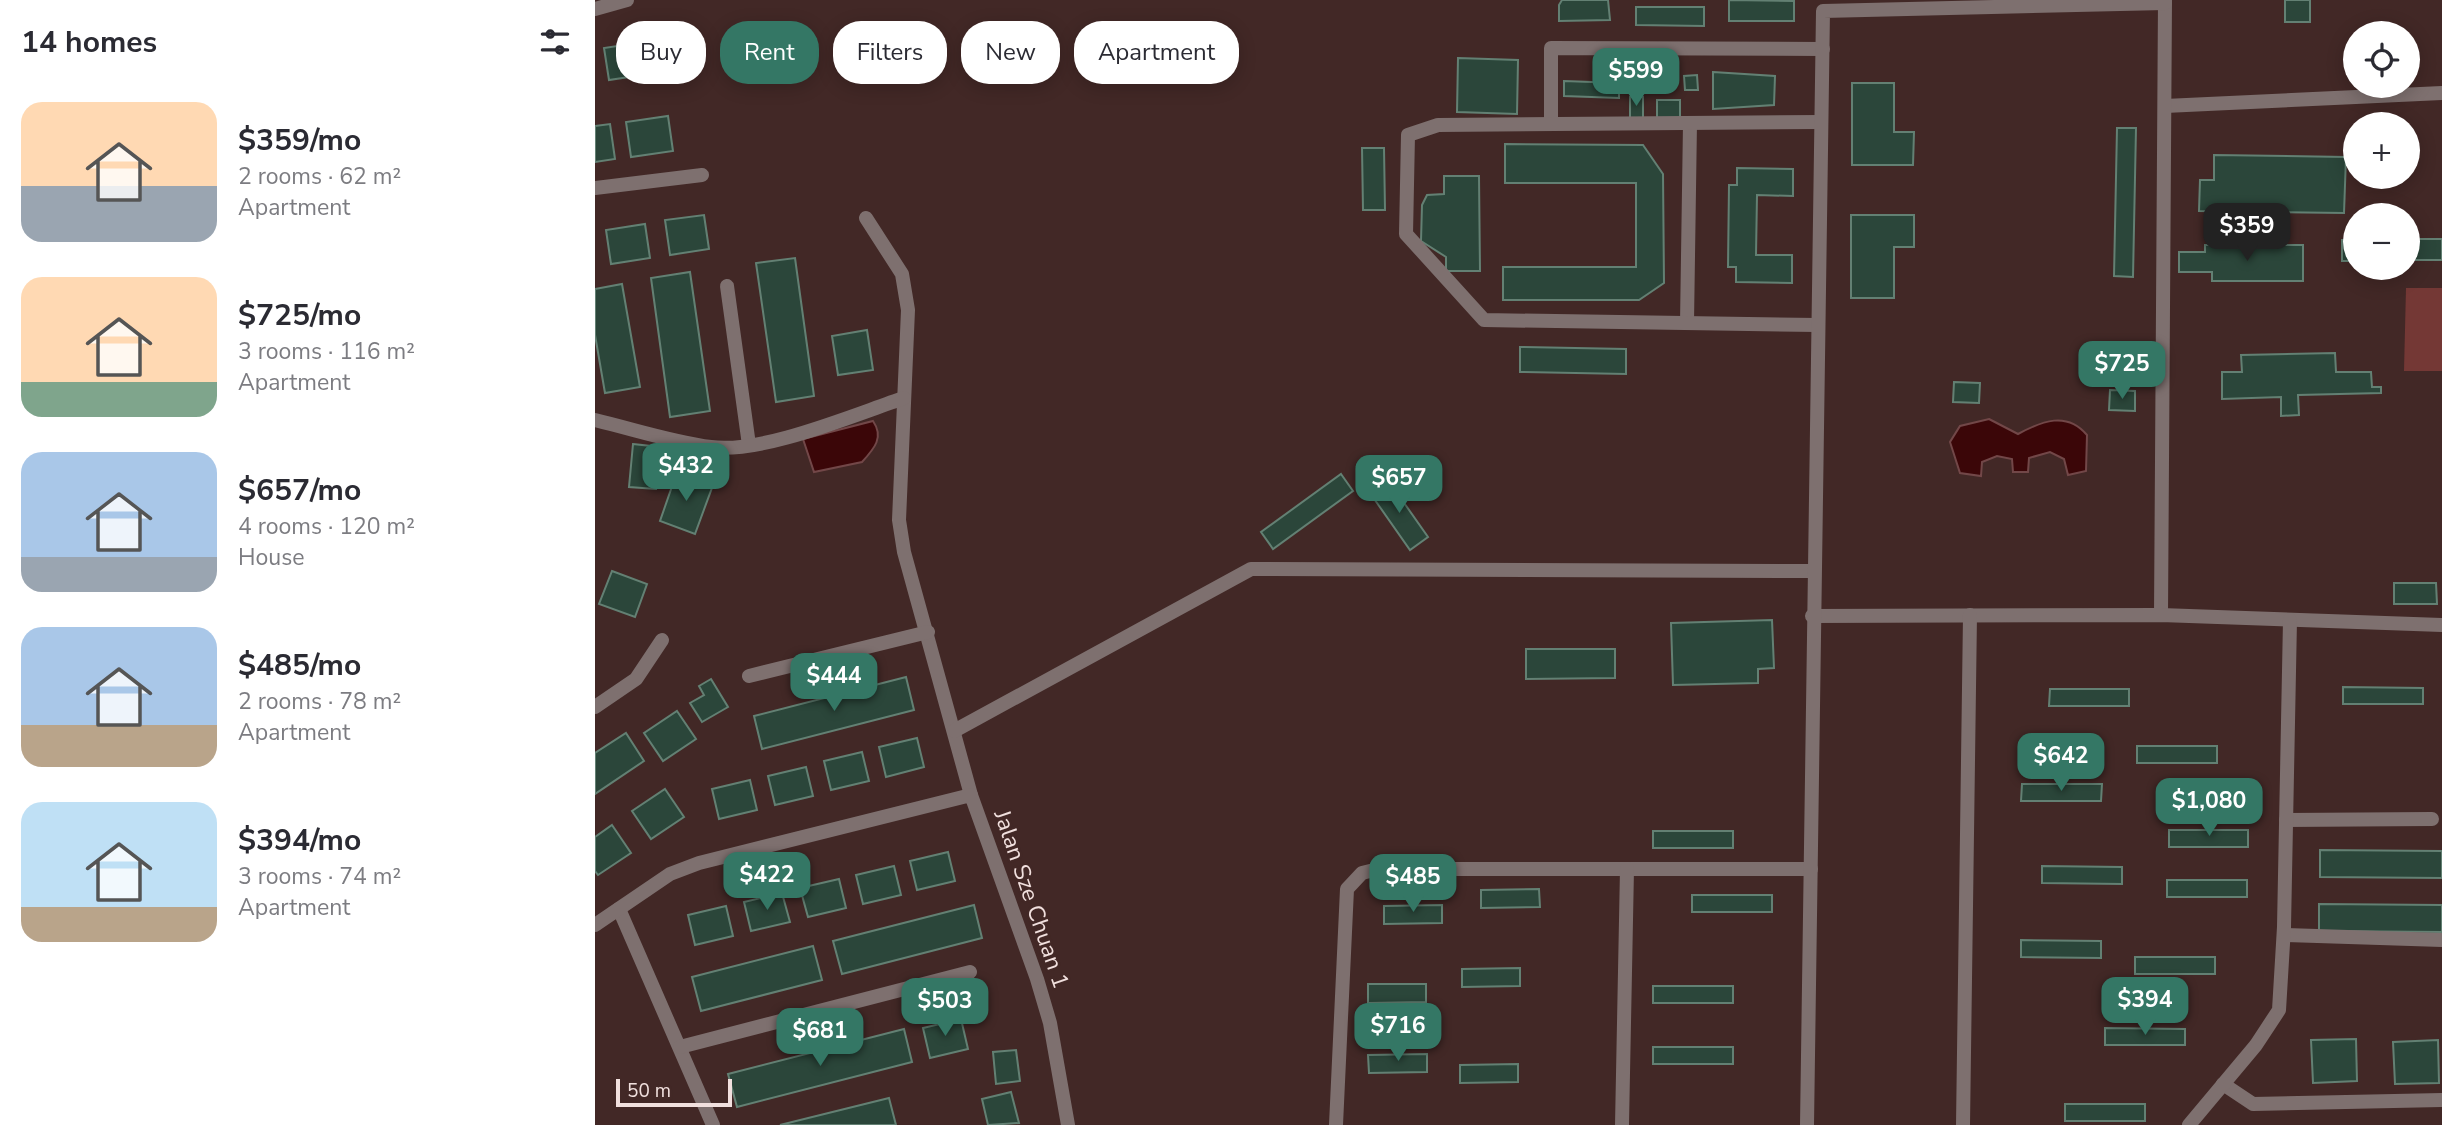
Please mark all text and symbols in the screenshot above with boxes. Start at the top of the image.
chip: Buy [616,21,706,84]
chip: Rent [720,21,819,84]
chip: Filters [833,21,947,84]
chip: New [961,21,1060,84]
chip: Apartment [1074,21,1239,84]
map controls [2343,21,2420,280]
button: locate [2343,21,2420,98]
text: 14 homes [21,22,157,63]
icon: filters [536,23,574,61]
pin: $599 [1595,48,1677,108]
text: $599 [1608,55,1664,86]
button: + [2343,112,2420,189]
text: $359/mo [238,120,361,161]
icon: home [77,130,161,214]
text: 2 rooms · 62 m² [238,161,401,192]
text: Apartment [238,192,350,223]
button: − [2343,203,2420,280]
pin: $359 [2206,204,2288,263]
text: $359 [2219,210,2275,241]
text: $725/mo [238,295,361,336]
icon: home [77,305,161,389]
text: 3 rooms · 116 m² [238,336,415,367]
pin: $725 [2081,342,2163,401]
text: $725 [2094,348,2150,379]
text: Apartment [238,367,350,398]
pin: $432 [645,444,727,503]
text: $432 [658,450,714,481]
pin: $657 [1358,456,1440,515]
text: $657 [1371,462,1427,493]
text: $657/mo [238,470,361,511]
icon: home [77,480,161,564]
text: 4 rooms · 120 m² [238,511,415,542]
text: House [238,542,305,573]
text: $485/mo [238,645,361,686]
pin: $444 [793,654,875,713]
icon: home [77,655,161,739]
text: $444 [806,660,862,691]
text: 2 rooms · 78 m² [238,686,401,717]
text: Apartment [238,717,350,748]
pin: $642 [2020,734,2102,793]
text: $642 [2033,740,2089,771]
pin: $1,080 [2152,778,2266,838]
text: $1,080 [2172,785,2246,816]
street label: Jalan Sze Chuan 1 [986,805,1077,992]
text: $394/mo [238,820,361,861]
icon: home [77,830,161,914]
pin: $422 [726,852,808,912]
pin: $485 [1372,855,1454,914]
text: $422 [739,859,795,890]
text: 3 rooms · 74 m² [238,861,401,892]
text: $485 [1385,861,1441,892]
text: Apartment [238,892,350,923]
pin: $503 [904,978,986,1038]
pin: $394 [2104,978,2186,1037]
text: $394 [2117,984,2173,1015]
text: $503 [917,985,973,1016]
pin: $716 [1357,1004,1439,1063]
pin: $681 [779,1009,861,1068]
text: $716 [1370,1010,1426,1041]
text: $681 [792,1015,848,1046]
scale bar [616,1076,731,1108]
text: 50 m [627,1078,671,1104]

